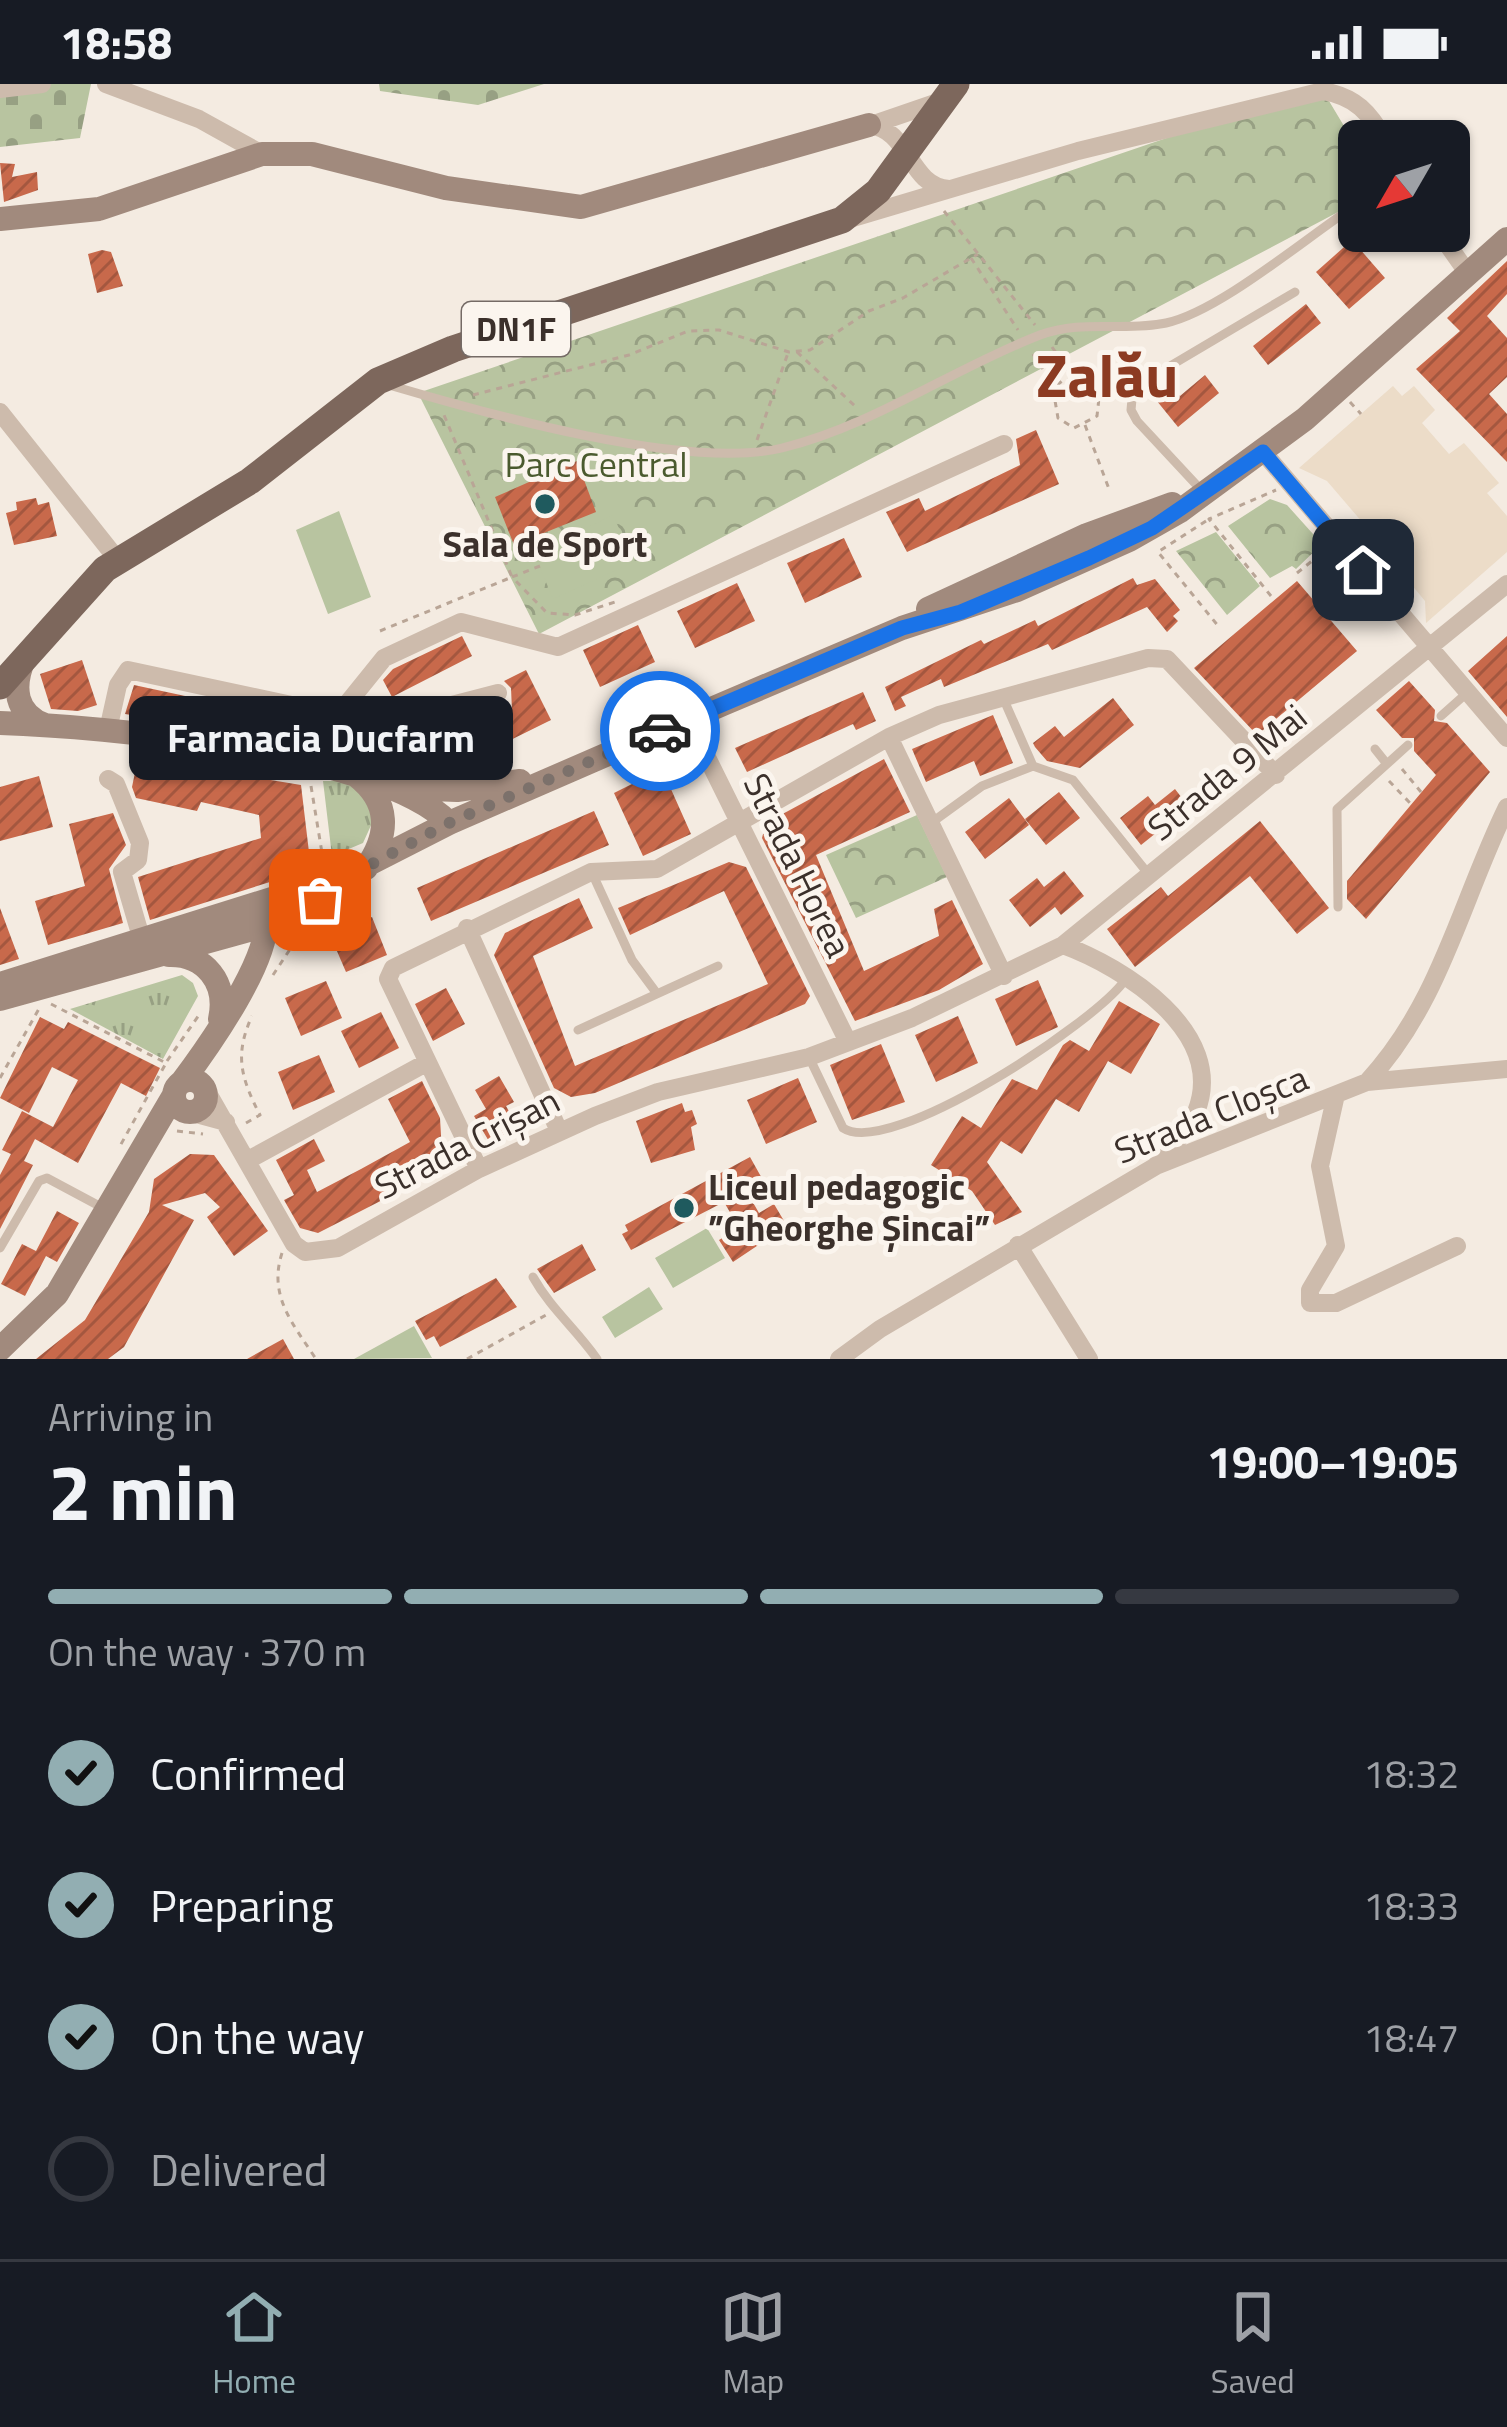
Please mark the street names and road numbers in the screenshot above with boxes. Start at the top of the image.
road number: DN1F [462,302,570,356]
street label: Strada 9 Mai [1135,690,1318,853]
street label: Strada Horea [730,763,867,966]
street label: Strada Cloșca [1106,1050,1316,1177]
street label: Strada Crișan [365,1072,569,1213]

